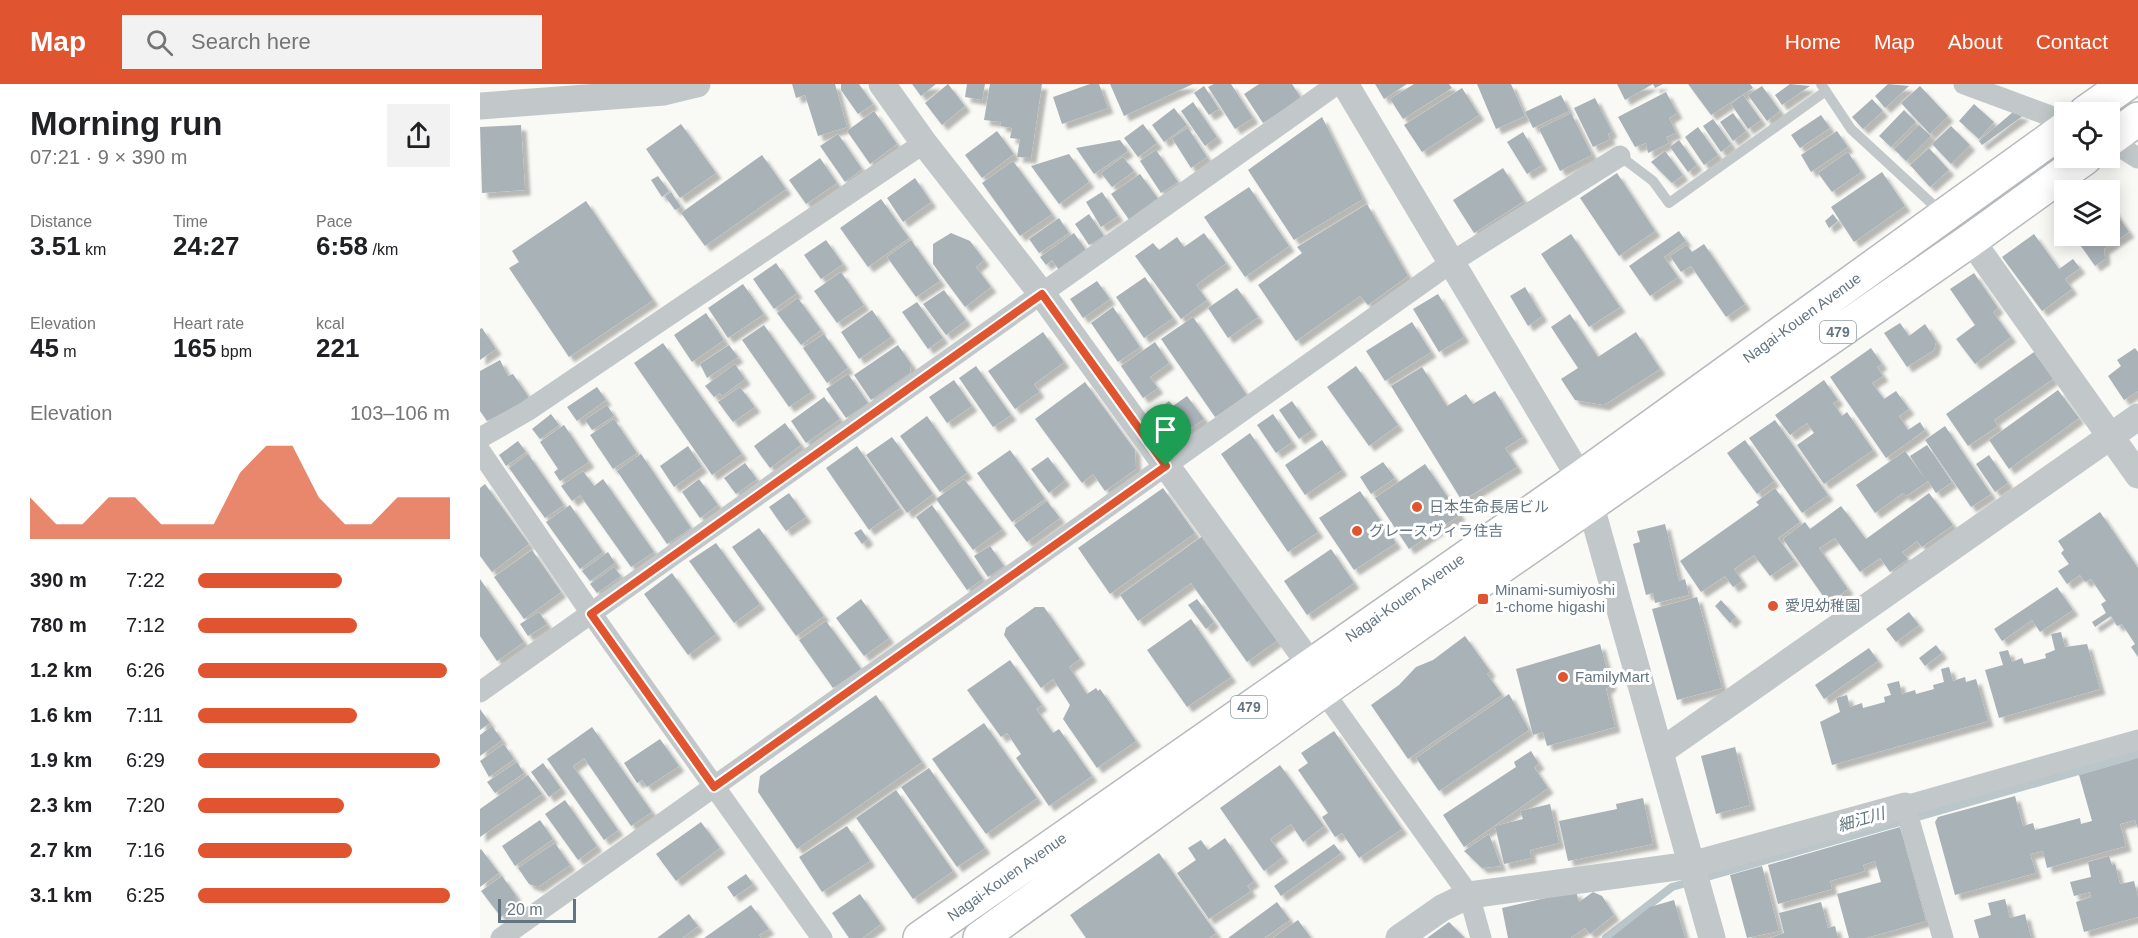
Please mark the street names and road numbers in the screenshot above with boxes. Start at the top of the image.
street label: Nagai-Kouen Avenue [1739,269,1864,366]
road number: 479 [1820,321,1856,343]
street label: Nagai-Kouen Avenue [1342,550,1468,645]
road number: 479 [1231,696,1267,718]
street label: Nagai-Kouen Avenue [944,829,1070,924]

